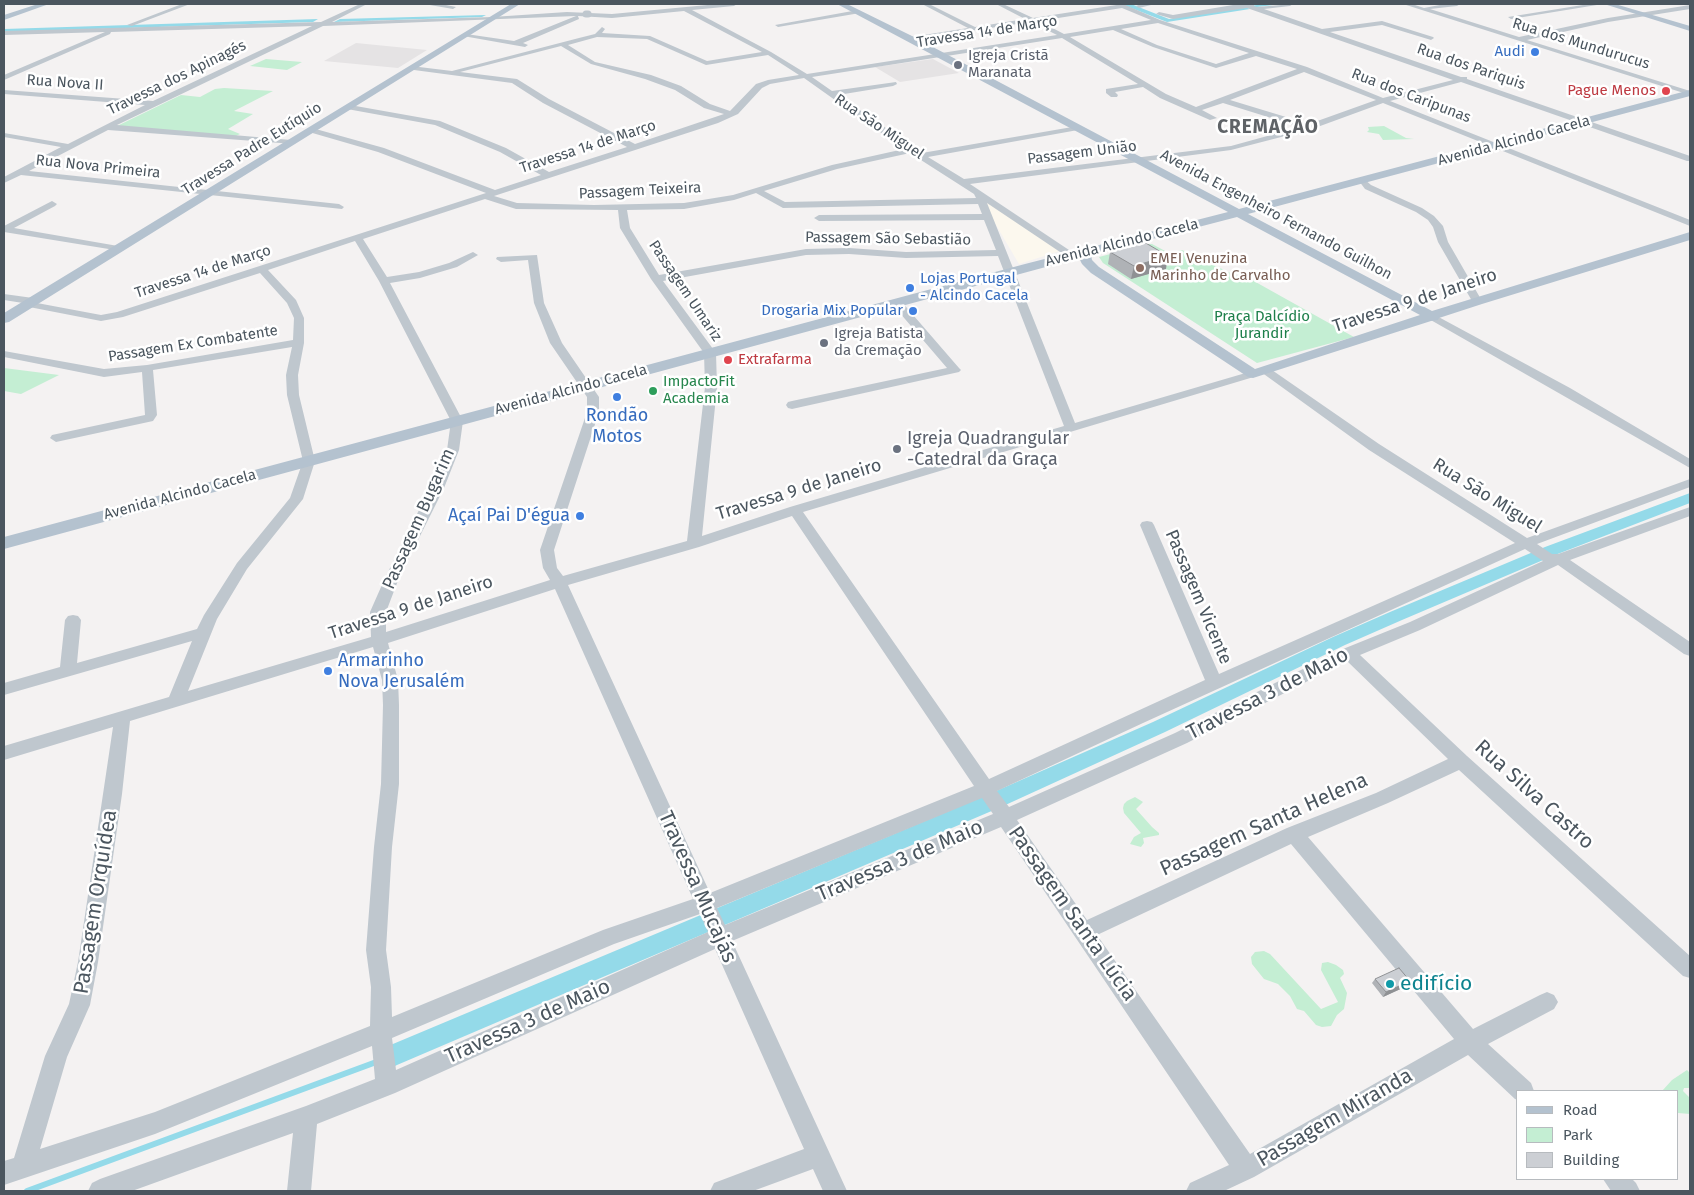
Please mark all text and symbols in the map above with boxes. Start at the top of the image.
street label: Travessa 14 de Março [915,12,1059,52]
street label: Rua dos Mundurucus [1510,15,1652,73]
street label: Travessa dos Apinagés [105,37,249,119]
street label: Rua dos Pariquis [1414,40,1528,94]
place label: Audi [1494,43,1525,61]
marker: Audi [1529,46,1541,58]
place label: Igreja Cristã Maranata [968,47,1049,82]
marker: Igreja Cristã Maranata [952,59,964,71]
street label: Rua dos Caripunas [1349,65,1473,127]
street label: Rua Nova II [26,71,104,95]
place label: Pague Menos [1567,82,1656,100]
marker: Pague Menos [1660,85,1672,97]
street label: Rua São Miguel [831,90,927,164]
street label: Travessa Padre Eutíquio [179,99,325,199]
street label: Avenida Alcindo Cacela [1436,112,1592,170]
street label: Travessa 14 de Março [518,116,658,178]
district label: CREMAÇÃO [1216,117,1320,139]
street label: Passagem União [1026,137,1138,169]
street label: Avenida Engenheiro Fernando Guilhon [1157,146,1395,284]
street label: Rua Nova Primeira [35,152,161,182]
street label: Passagem Teixeira [578,179,702,203]
street label: Avenida Alcindo Cacela [1044,215,1200,271]
street label: Passagem São Sebastião [805,229,971,249]
street label: Passagem Umariz [645,237,725,345]
street label: Travessa 14 de Março [133,241,273,303]
place label: EMEI Venuzina Marinho de Carvalho [1150,250,1291,285]
marker: EMEI Venuzina Marinho de Carvalho [1134,262,1146,274]
street label: Travessa 9 de Janeiro [1330,264,1500,338]
place label: Lojas Portugal - Alcindo Cacela [920,270,1029,305]
marker: Lojas Portugal - Alcindo Cacela [904,282,916,294]
place label: Drogaria Mix Popular [761,302,903,320]
marker: Drogaria Mix Popular [907,305,919,317]
park label: Praça Dalcídio Jurandir [1214,308,1310,343]
street label: Passagem Ex Combatente [107,322,279,366]
place label: Igreja Batista da Cremação [834,325,923,360]
marker: Igreja Batista da Cremação [818,337,830,349]
place label: Extrafarma [738,351,812,369]
marker: Extrafarma [722,354,734,366]
street label: Avenida Alcindo Cacela [493,361,649,419]
place label: ImpactoFit Academia [663,373,735,408]
marker: ImpactoFit Academia [647,385,659,397]
marker: Rondão Motos [611,391,623,403]
place label: Rondão Motos [586,405,648,448]
place label: Igreja Quadrangular -Catedral da Graça [907,428,1069,470]
marker: Igreja Quadrangular -Catedral da Graça [891,443,903,455]
street label: Passagem Bugarim [378,445,460,593]
street label: Rua São Miguel [1428,454,1546,538]
street label: Travessa 9 de Janeiro [714,455,884,525]
street label: Avenida Alcindo Cacela [102,466,258,524]
place label: Açaí Pai D'égua [448,505,570,527]
marker: Açaí Pai D'égua [574,510,586,522]
street label: Passagem Vicente [1160,527,1236,667]
street label: Travessa 9 de Janeiro [326,571,496,645]
street label: Travessa 3 de Maio [1183,642,1353,746]
place label: Armarinho Nova Jerusalém [338,650,465,692]
marker: Armarinho Nova Jerusalém [322,665,334,677]
street label: Rua Silva Castro [1469,735,1599,855]
street label: Passagem Santa Helena [1156,768,1372,882]
street label: Travessa Mucajás [652,807,742,967]
street label: Passagem Orquídea [69,808,123,996]
street label: Travessa 3 de Maio [813,815,987,907]
street label: Passagem Santa Lúcia [1002,822,1142,1006]
place label: edifício [1400,971,1472,997]
street label: Travessa 3 de Maio [442,974,614,1070]
marker: edifício [1384,978,1396,990]
street label: Passagem Miranda [1253,1063,1417,1173]
legend [1516,1090,1679,1180]
text: Road [1563,1101,1598,1119]
text: Park [1563,1126,1593,1144]
text: Building [1563,1151,1619,1169]

